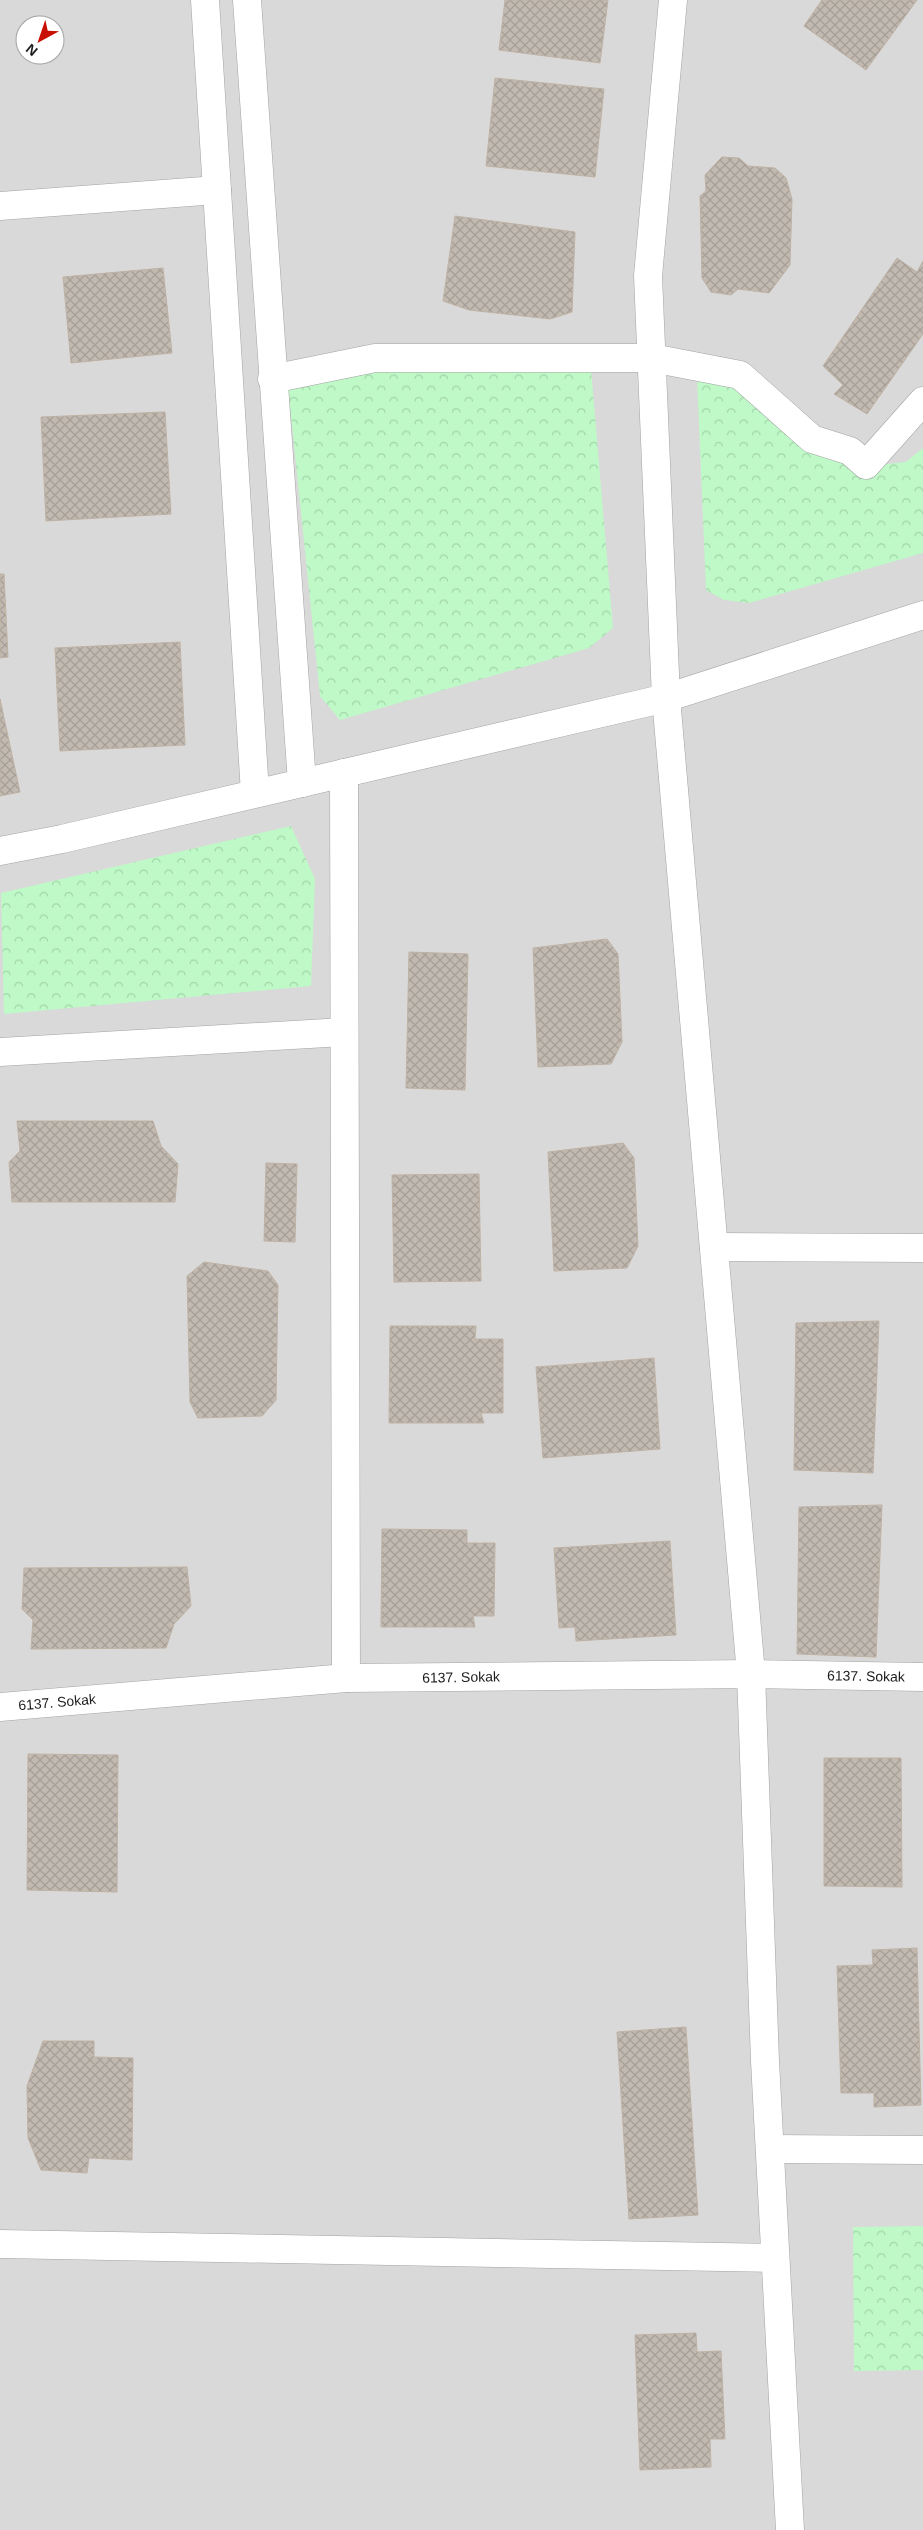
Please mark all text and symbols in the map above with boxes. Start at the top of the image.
north arrow [15,15,65,65]
text: N [23,41,41,59]
street label: 6137. Sokak [827,1667,906,1685]
street label: 6137. Sokak [422,1668,501,1686]
street label: 6137. Sokak [18,1691,97,1713]

